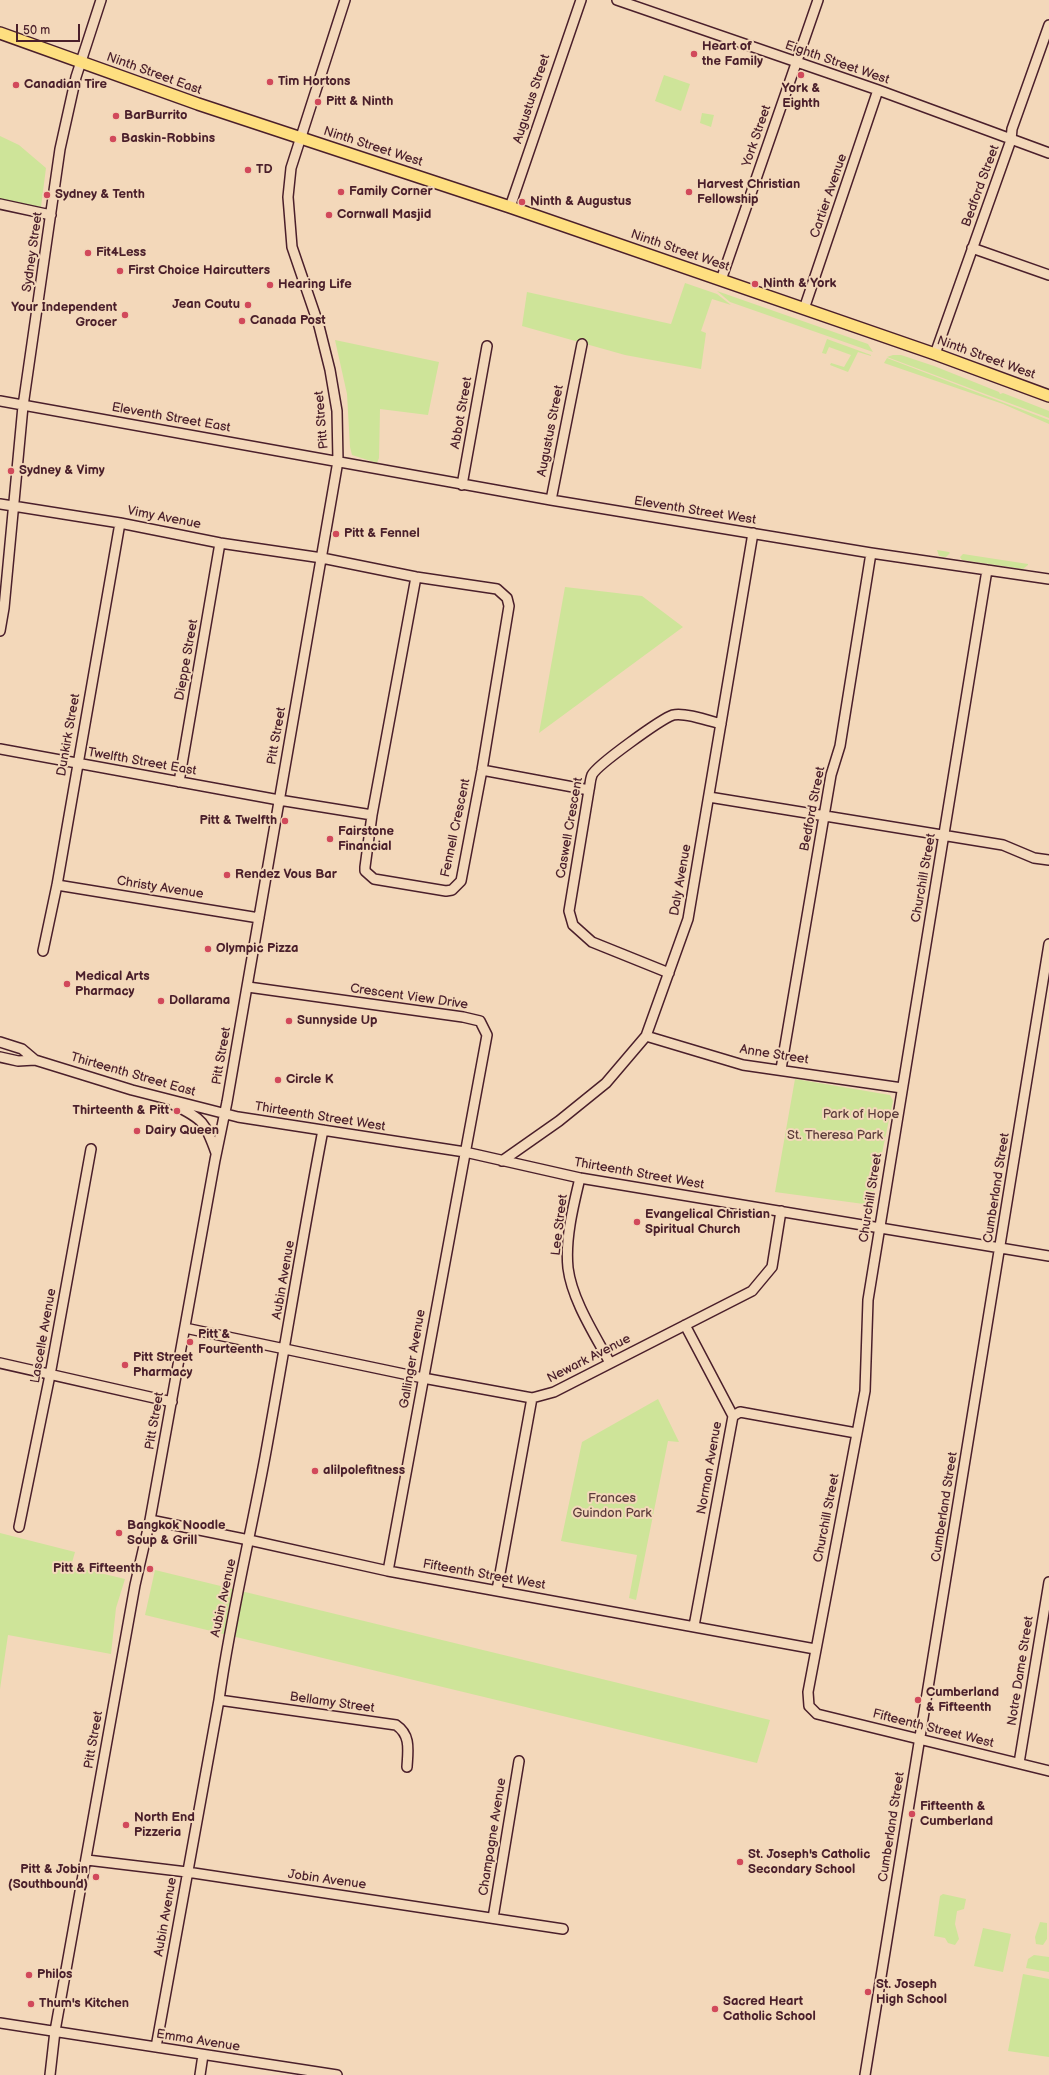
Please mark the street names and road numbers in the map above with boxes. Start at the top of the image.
street label: Eighth Street West [783,38,891,88]
street label: Ninth Street East [104,50,204,98]
street label: Augustus Street [510,52,554,146]
street label: York Street [739,103,775,169]
street label: Ninth Street West [321,124,425,170]
street label: Bedford Street [959,143,1003,229]
street label: Cartier Avenue [807,152,851,240]
street label: Sydney Street [20,211,46,293]
street label: Ninth Street West [629,227,731,275]
street label: Ninth Street West [935,333,1037,383]
street label: Abbot Street [448,376,476,450]
street label: Augustus Street [534,384,568,478]
street label: Pitt Street [312,390,332,450]
street label: Eleventh Street East [110,400,232,436]
street label: Eleventh Street West [633,494,757,528]
street label: Vimy Avenue [126,503,202,533]
street label: Dieppe Street [172,618,202,702]
street label: Dunkirk Street [54,692,84,778]
street label: Pitt Street [264,706,290,766]
street label: Twelfth Street East [86,745,198,779]
street label: Bedford Street [797,765,829,853]
street label: Caswell Crescent [553,776,587,880]
street label: Fennell Crescent [438,777,474,879]
street label: Churchill Street [908,832,940,924]
street label: Daly Avenue [667,843,695,917]
street label: Christy Avenue [116,873,204,903]
street label: Crescent View Drive [349,981,469,1013]
street label: Pitt Street [209,1026,235,1086]
street label: Anne Street [738,1042,810,1068]
street label: Thirteenth Street East [69,1050,197,1100]
street label: Thirteenth Street West [254,1099,386,1135]
street label: Cumberland Street [981,1132,1013,1244]
street label: Churchill Street [856,1152,886,1244]
street label: Thirteenth Street West [573,1155,705,1193]
street label: Lee Street [548,1193,572,1257]
street label: Aubin Avenue [269,1239,299,1321]
street label: Lascelle Avenue [28,1287,60,1385]
street label: Gallinger Avenue [397,1308,429,1410]
street label: Newark Avenue [545,1331,633,1387]
street label: Pitt Street [142,1391,168,1451]
street label: Norman Avenue [694,1420,726,1516]
street label: Cumberland Street [929,1451,961,1563]
street label: Churchill Street [811,1472,843,1564]
street label: Aubin Avenue [208,1557,240,1639]
street label: Fifteenth Street West [421,1557,547,1593]
street label: Notre Dame Street [1005,1615,1037,1727]
street label: Bellamy Street [289,1689,375,1717]
street label: Fifteenth Street West [871,1706,995,1752]
street label: Pitt Street [81,1710,107,1770]
street label: Cumberland Street [876,1771,908,1883]
street label: Champagne Avenue [476,1777,510,1897]
street label: Jobin Avenue [287,1867,367,1893]
street label: Aubin Avenue [151,1876,181,1958]
street label: Emma Avenue [155,2027,241,2055]

